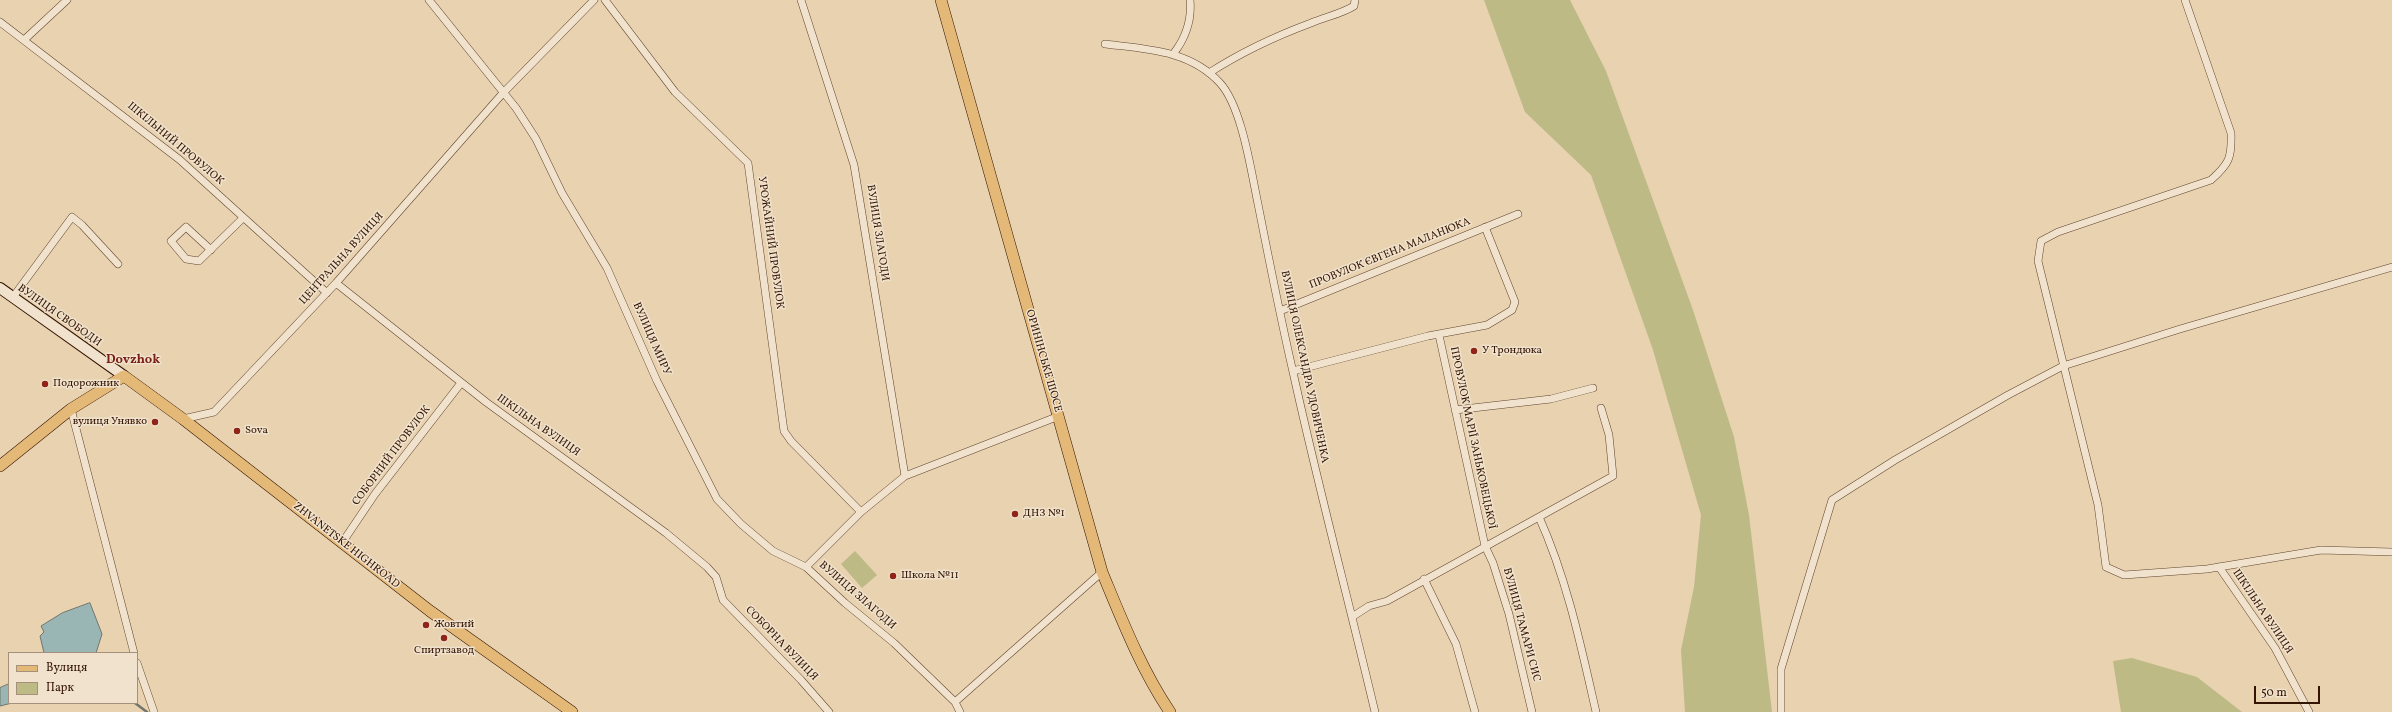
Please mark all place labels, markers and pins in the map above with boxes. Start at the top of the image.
place label: У Трондюка [1482,344,1542,358]
marker: У Трондюка [1469,346,1479,356]
place label: Подорожник [53,377,119,391]
marker: Подорожник [40,379,50,389]
place label: вулиця Унявко [73,415,147,429]
marker: вулиця Унявко [150,417,160,427]
place label: Sova [245,424,268,438]
marker: Sova [232,426,242,436]
place label: ДНЗ №1 [1023,507,1065,521]
marker: ДНЗ №1 [1010,509,1020,519]
place label: Школа №11 [901,569,959,583]
marker: Школа №11 [888,571,898,581]
place label: Жовтий [434,618,474,632]
marker: Жовтий [421,620,431,630]
marker: Спиртзавод [439,633,449,643]
place label: Спиртзавод [414,644,474,658]

